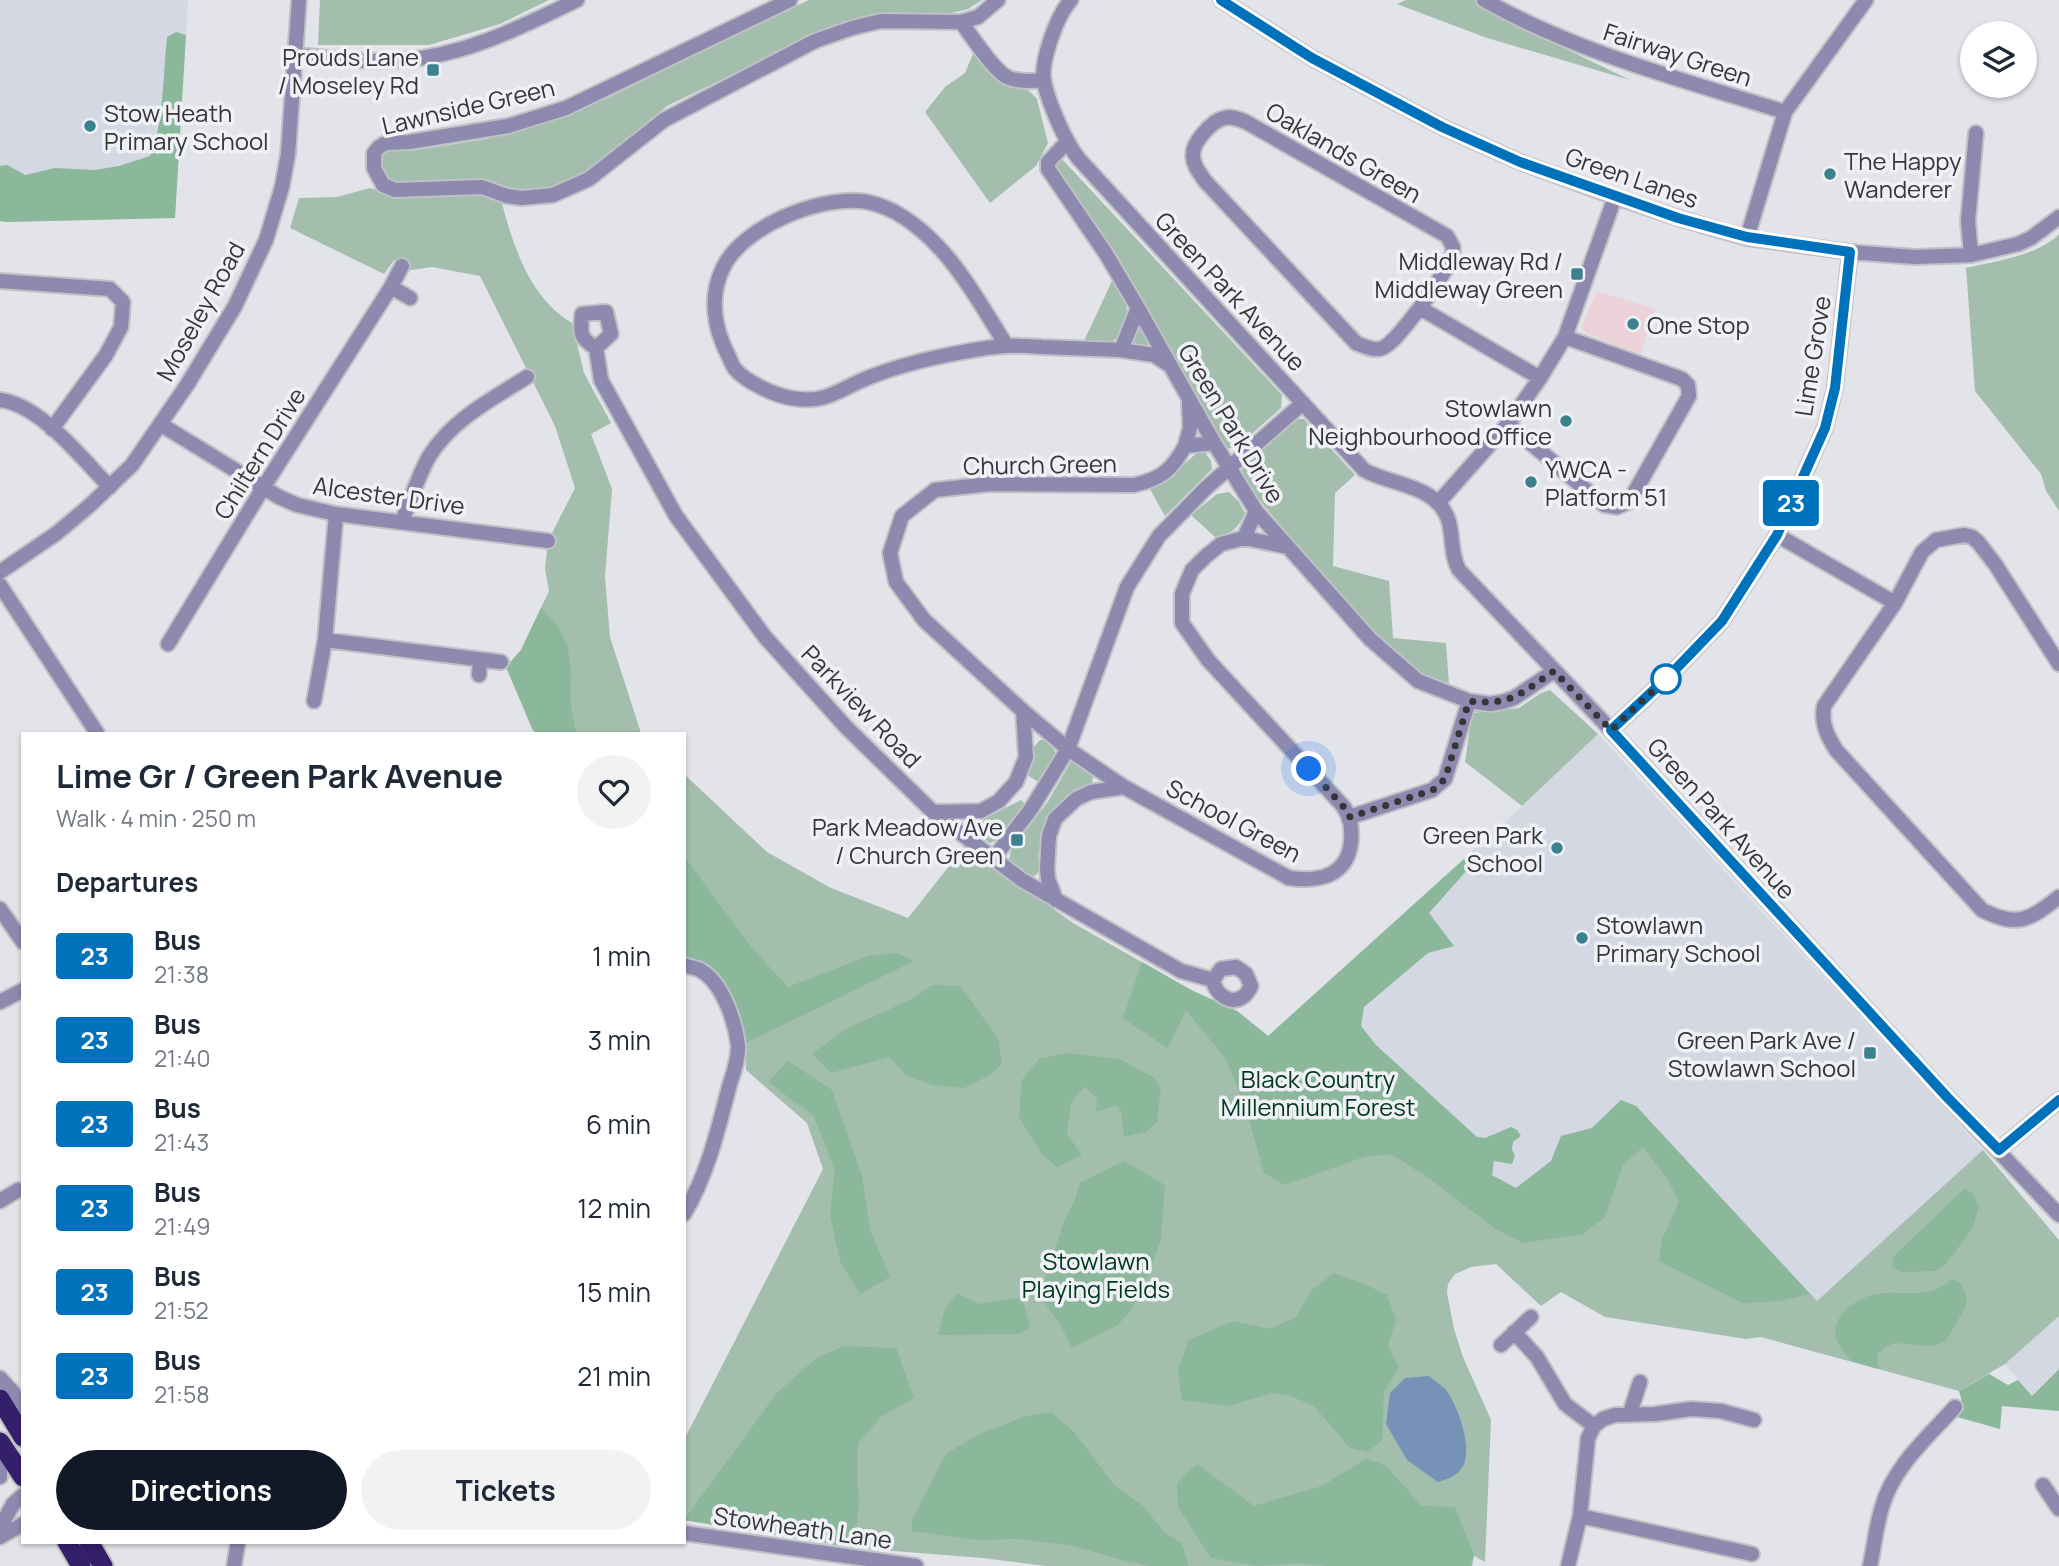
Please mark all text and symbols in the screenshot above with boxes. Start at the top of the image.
street label: Fairway Green [1600,14,1756,94]
map controls [1960,21,2037,98]
button: layers [1960,21,2037,98]
place label: Prouds Lane / Moseley Rd [278,40,419,101]
marker: Prouds Lane / Moseley Rd [425,62,441,78]
street label: Lawnside Green [378,70,558,142]
street label: Oaklands Green [1260,94,1428,210]
place label: Stow Heath Primary School [104,96,269,157]
marker: Stow Heath Primary School [82,118,98,134]
street label: Green Lanes [1561,139,1703,215]
place label: The Happy Wanderer [1844,144,1962,205]
marker: The Happy Wanderer [1822,166,1838,182]
street label: Green Park Avenue [1148,204,1314,378]
street label: Moseley Road [148,235,252,387]
place label: Middleway Rd / Middleway Green [1375,244,1563,305]
marker: Middleway Rd / Middleway Green [1569,266,1585,282]
street label: Lime Grove [1786,293,1838,419]
place label: One Stop [1647,308,1750,341]
marker: One Stop [1625,316,1641,332]
street label: Green Park Drive [1171,337,1293,509]
street label: Chiltern Drive [205,381,313,525]
place label: Stowlawn Neighbourhood Office [1308,391,1552,452]
marker: Stowlawn Neighbourhood Office [1558,413,1574,429]
street label: Church Green [963,446,1117,482]
place label: YWCA - Platform 51 [1545,452,1667,513]
street label: Alcester Drive [311,468,467,522]
marker: YWCA - Platform 51 [1523,474,1539,490]
line badge: 23 [1760,480,1823,526]
text: 23 [1777,486,1805,519]
street label: Parkview Road [795,637,929,775]
unlabelled marker [1651,664,1681,694]
street label: Green Park Avenue [1641,730,1803,906]
your location [1291,751,1326,786]
text: Lime Gr / Green Park Avenue [56,753,503,798]
button: heart [577,755,651,829]
street label: School Green [1161,771,1307,869]
text: Walk · 4 min · 250 m [56,802,256,834]
place label: Park Meadow Ave / Church Green [812,810,1003,871]
place label: Green Park School [1423,818,1544,879]
marker: Park Meadow Ave / Church Green [1009,832,1025,848]
marker: Green Park School [1549,840,1565,856]
text: Departures [56,864,198,900]
place label: Stowlawn Primary School [1596,908,1761,969]
text: Bus [154,922,201,958]
marker: Stowlawn Primary School [1574,930,1590,946]
text: 1 min [592,938,651,974]
text: 23 [80,939,109,972]
text: 21:38 [154,958,209,990]
text: Bus [154,1006,201,1042]
text: 3 min [588,1022,651,1058]
text: 23 [80,1023,109,1056]
place label: Green Park Ave / Stowlawn School [1668,1023,1856,1084]
text: 21:40 [154,1042,211,1074]
marker: Green Park Ave / Stowlawn School [1862,1045,1878,1061]
park label: Black Country Millennium Forest [1221,1062,1415,1123]
text: Bus [154,1090,201,1126]
text: 6 min [586,1106,651,1142]
text: 23 [80,1107,109,1140]
text: 21:43 [154,1126,209,1158]
text: Bus [154,1174,201,1210]
text: 12 min [577,1190,651,1226]
text: 23 [80,1191,109,1224]
text: 21:49 [154,1210,211,1242]
park label: Stowlawn Playing Fields [1022,1244,1170,1305]
text: Bus [154,1258,201,1294]
text: 15 min [577,1274,651,1310]
text: 23 [80,1275,109,1308]
text: 21:52 [154,1294,209,1326]
text: Bus [154,1342,201,1378]
text: 21 min [577,1358,651,1394]
text: 23 [80,1359,109,1392]
text: 21:58 [154,1378,210,1410]
button: Directions [56,1450,347,1530]
button: Tickets [361,1450,651,1530]
street label: Stowheath Lane [712,1498,894,1556]

